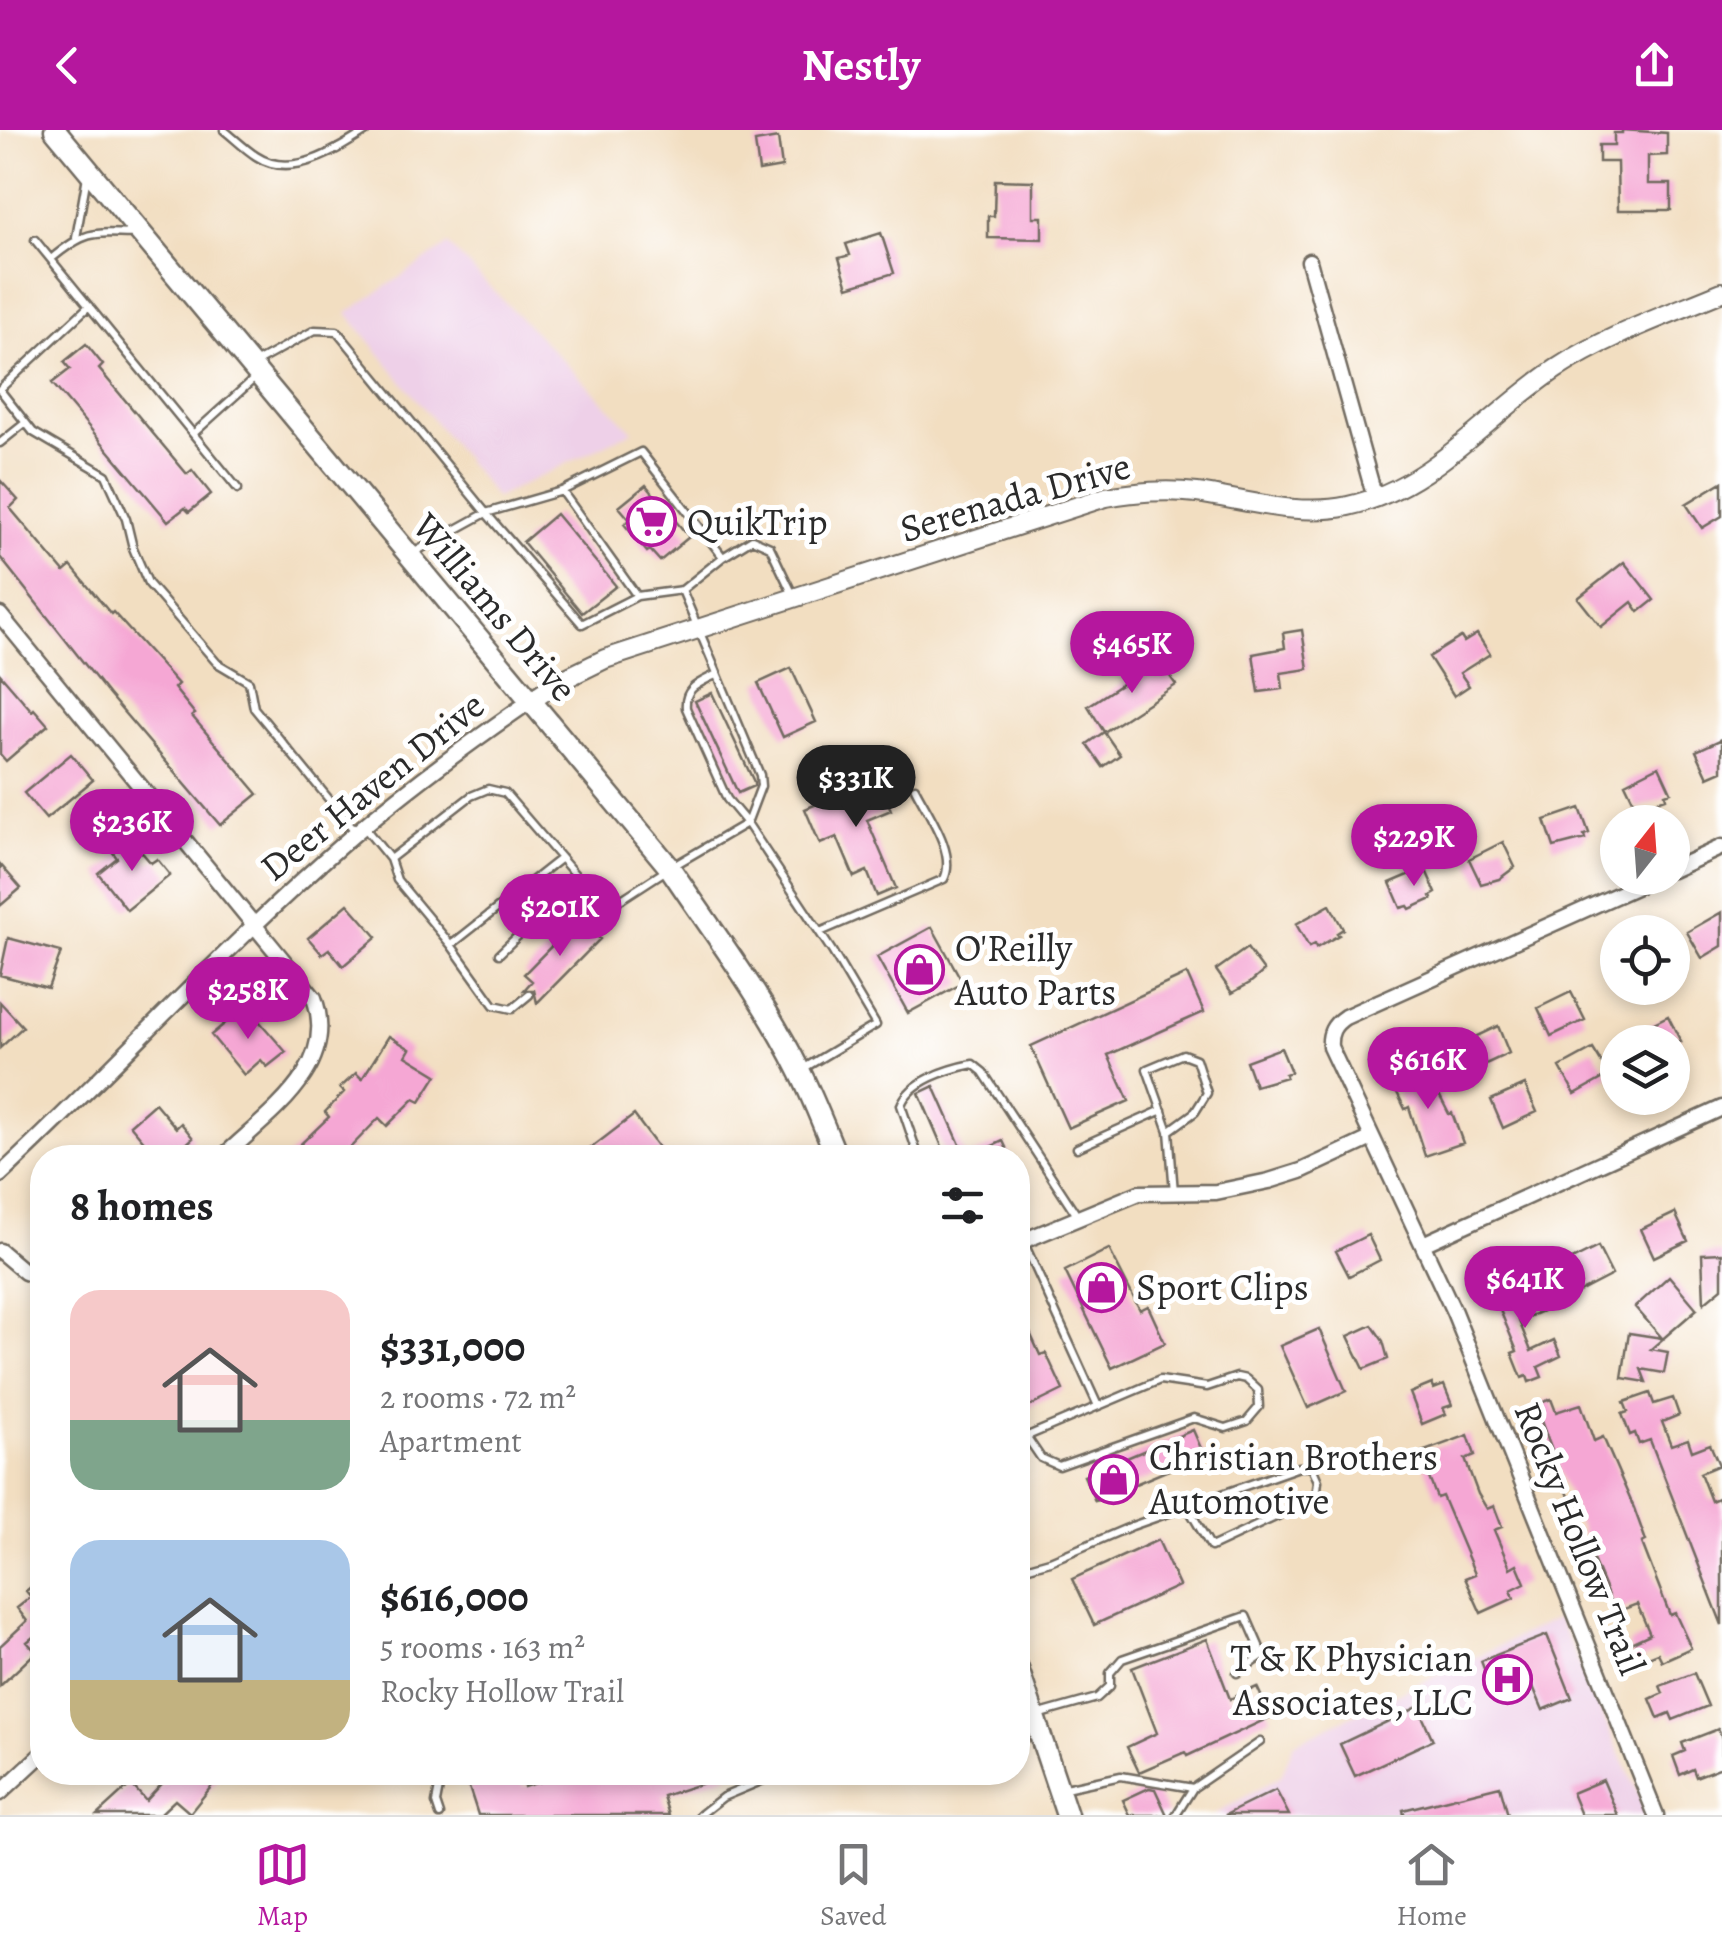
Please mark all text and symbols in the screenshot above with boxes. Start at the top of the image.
text: Nestly [802,34,920,96]
icon: back [40,38,95,93]
icon: share [1627,38,1682,93]
street label: Serenada Drive [894,439,1136,555]
supermarket icon: QuikTrip [626,496,678,548]
place label: QuikTrip [687,496,827,548]
street label: Williams Drive [400,501,589,712]
pin: $465K [1062,611,1202,696]
text: $465K [1092,621,1172,665]
street label: Deer Haven Drive [249,679,495,893]
pin: $331K [786,745,926,830]
text: $331K [819,755,893,799]
pin: $236K [62,789,202,874]
text: $236K [92,799,172,843]
pin: $229K [1344,804,1484,889]
north arrow [1600,805,1690,895]
map controls [1600,805,1690,1115]
text: $229K [1373,814,1455,858]
pin: $201K [490,874,630,959]
text: $201K [521,884,599,928]
button: locate [1600,915,1690,1005]
place label: O'Reilly Auto Parts [954,922,1116,1018]
shop icon: O'Reilly Auto Parts [894,944,946,996]
pin: $258K [178,957,318,1042]
text: $258K [208,967,288,1011]
button: layers [1600,1025,1690,1115]
pin: $616K [1358,1027,1498,1112]
text: $616K [1389,1037,1467,1081]
text: 8 homes [70,1177,214,1234]
icon: filters [935,1178,990,1233]
pin: $641K [1455,1246,1595,1331]
text: $641K [1486,1256,1564,1300]
shop icon: Sport Clips [1075,1261,1127,1313]
place label: Sport Clips [1136,1261,1309,1313]
text: $331,000 [380,1318,525,1375]
icon: home [150,1330,270,1450]
text: 2 rooms · 72 m² [380,1375,576,1419]
street label: Rocky Hollow Trail [1502,1394,1658,1682]
text: Apartment [380,1419,522,1463]
place label: Christian Brothers Automotive [1148,1431,1438,1527]
shop icon: Christian Brothers Automotive [1088,1453,1140,1505]
text: $616,000 [380,1568,529,1625]
icon: home [150,1580,270,1700]
text: 5 rooms · 163 m² [380,1625,585,1669]
place label: T & K Physician Associates, LLC [1230,1632,1473,1728]
hospital icon: T & K Physician Associates, LLC [1482,1654,1534,1706]
text: Rocky Hollow Trail [380,1669,624,1713]
tab: Map [255,1837,310,1935]
tab: Saved [820,1837,887,1935]
tab: Home [1397,1837,1467,1935]

